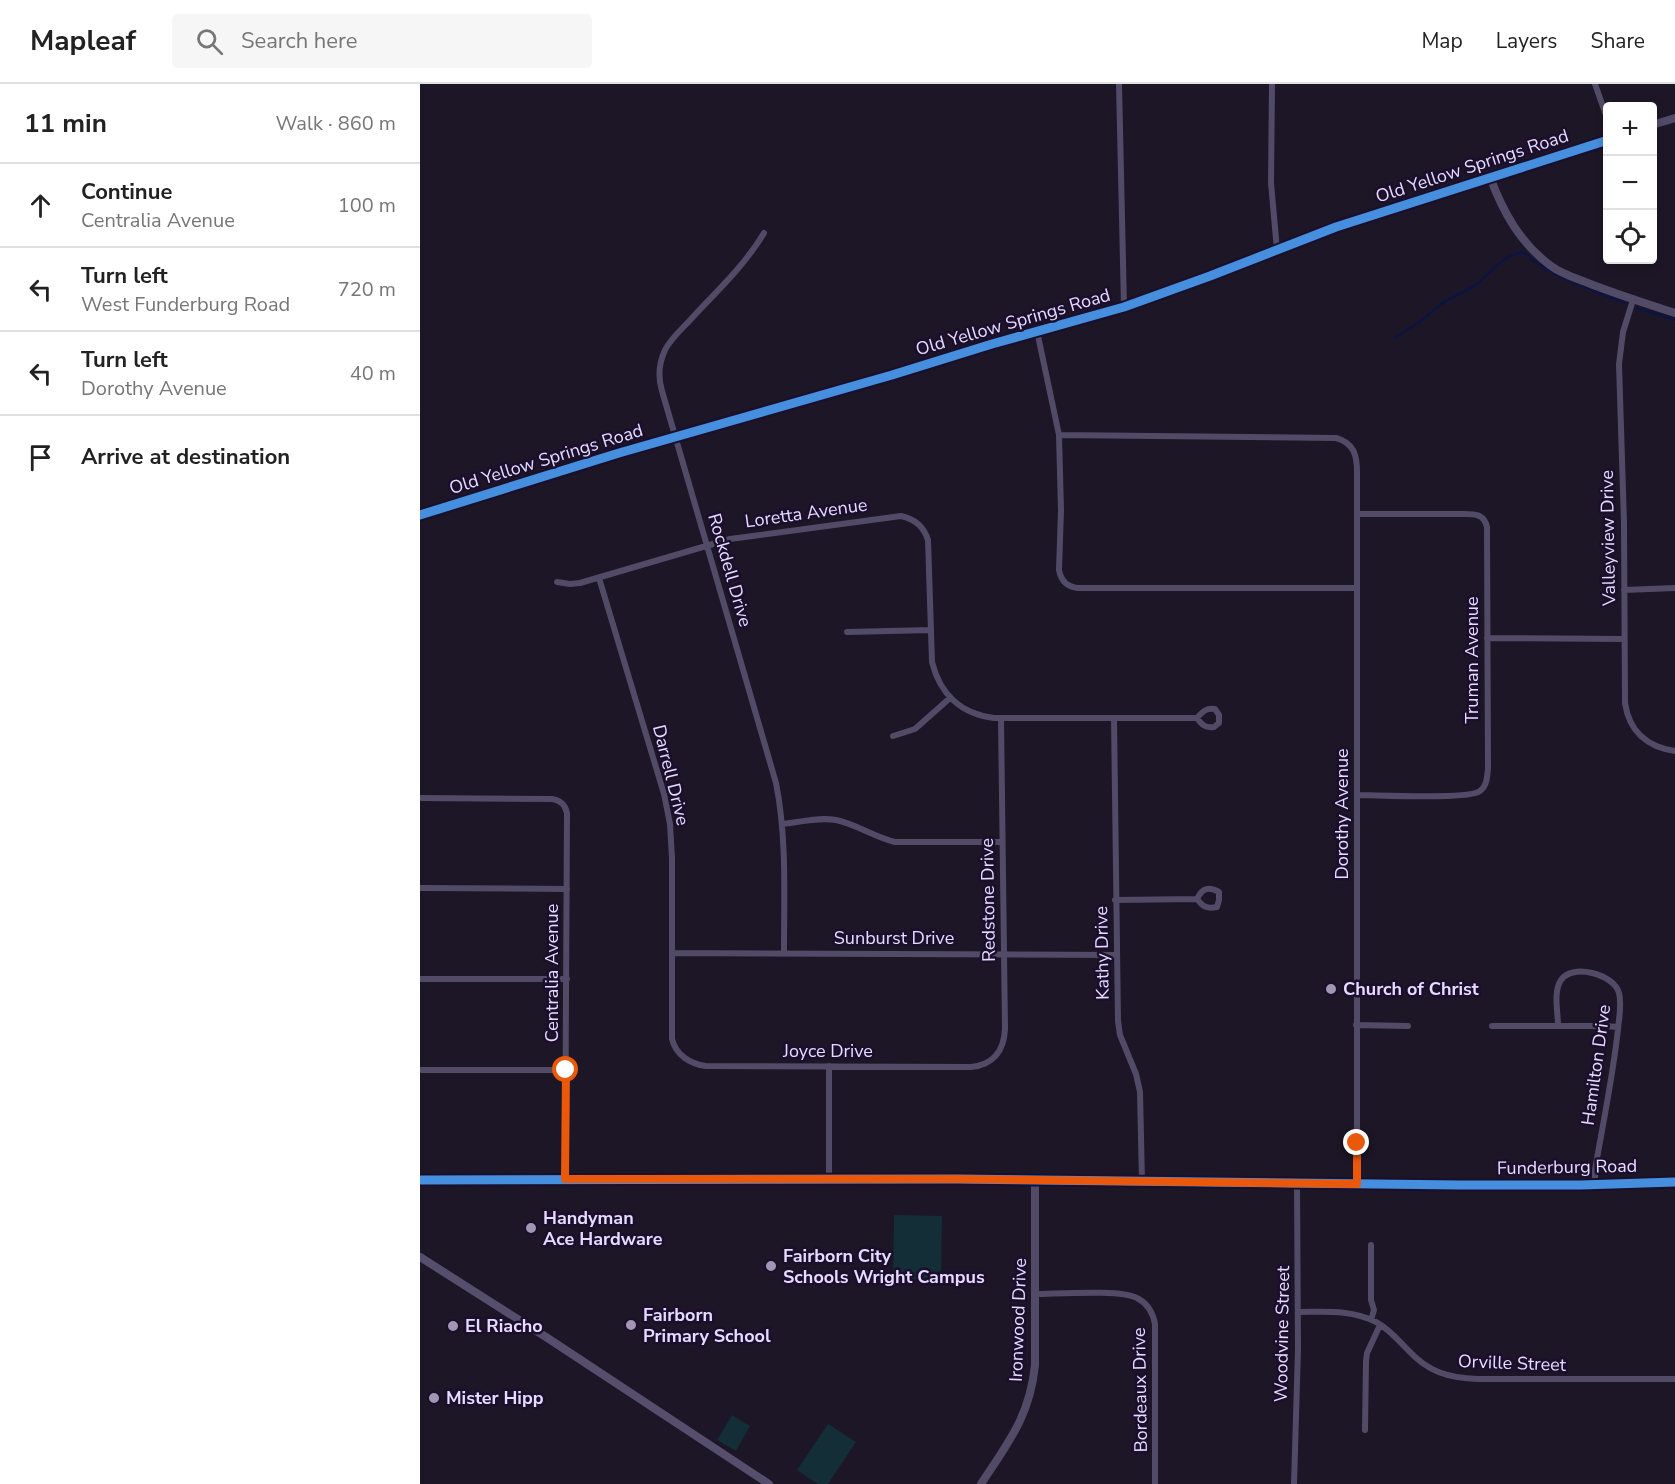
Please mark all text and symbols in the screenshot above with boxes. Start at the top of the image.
search box [172,14,592,68]
text: Mapleaf [30,22,136,60]
icon: search [193,25,226,58]
text: Search here [241,26,358,56]
text: Map [1421,27,1463,55]
text: Layers [1496,27,1557,55]
text: Share [1590,27,1645,55]
map controls [1603,102,1657,264]
button: + [1603,102,1657,156]
text: 11 min [24,106,107,141]
text: Walk · 860 m [276,110,396,137]
street label: Old Yellow Springs Road [1373,123,1571,209]
button: − [1603,156,1657,210]
text: Continue [81,177,172,207]
icon: ahead [24,189,57,222]
text: 100 m [338,192,396,219]
text: Centralia Avenue [81,207,235,234]
button: locate [1603,210,1657,264]
text: Turn left [81,261,168,291]
icon: left [24,273,57,306]
text: 720 m [338,276,396,303]
street label: Old Yellow Springs Road [913,283,1113,361]
text: West Funderburg Road [81,291,290,318]
text: Turn left [81,345,168,375]
icon: left [24,357,57,390]
text: 40 m [350,360,396,387]
text: Dorothy Avenue [81,375,227,402]
street label: Old Yellow Springs Road [446,418,646,500]
icon: arrive [24,441,57,474]
text: Arrive at destination [81,442,290,472]
street label: Valleyview Drive [1595,470,1621,607]
street label: Loretta Avenue [743,493,869,533]
street label: Rockdell Drive [702,510,758,630]
street label: Truman Avenue [1460,596,1484,724]
street label: Darrell Drive [647,722,695,828]
street label: Dorothy Avenue [1330,748,1354,880]
street label: Redstone Drive [975,838,1001,962]
street label: Centralia Avenue [540,904,564,1042]
street label: Kathy Drive [1089,906,1115,1000]
street label: Sunburst Drive [834,926,954,950]
place label: Church of Christ [1343,977,1479,1001]
marker: Church of Christ [1324,982,1338,996]
street label: Hamilton Drive [1576,1003,1616,1127]
street label: Joyce Drive [782,1039,873,1063]
route start [552,1056,578,1082]
route end [1343,1129,1369,1155]
street label: Funderburg Road [1497,1154,1637,1180]
place label: Handyman Ace Hardware [543,1206,663,1251]
marker: Handyman Ace Hardware [524,1221,538,1235]
place label: Fairborn City Schools Wright Campus [783,1244,985,1289]
street label: Ironwood Drive [1004,1258,1032,1382]
marker: Fairborn City Schools Wright Campus [764,1259,778,1273]
street label: Woodvine Street [1269,1265,1295,1402]
place label: Fairborn Primary School [643,1303,771,1348]
place label: El Riacho [465,1314,543,1338]
marker: Fairborn Primary School [624,1318,638,1332]
marker: El Riacho [446,1319,460,1333]
street label: Bordeaux Drive [1127,1327,1153,1453]
street label: Orville Street [1458,1349,1567,1377]
place label: Mister Hipp [446,1386,544,1410]
marker: Mister Hipp [427,1391,441,1405]

